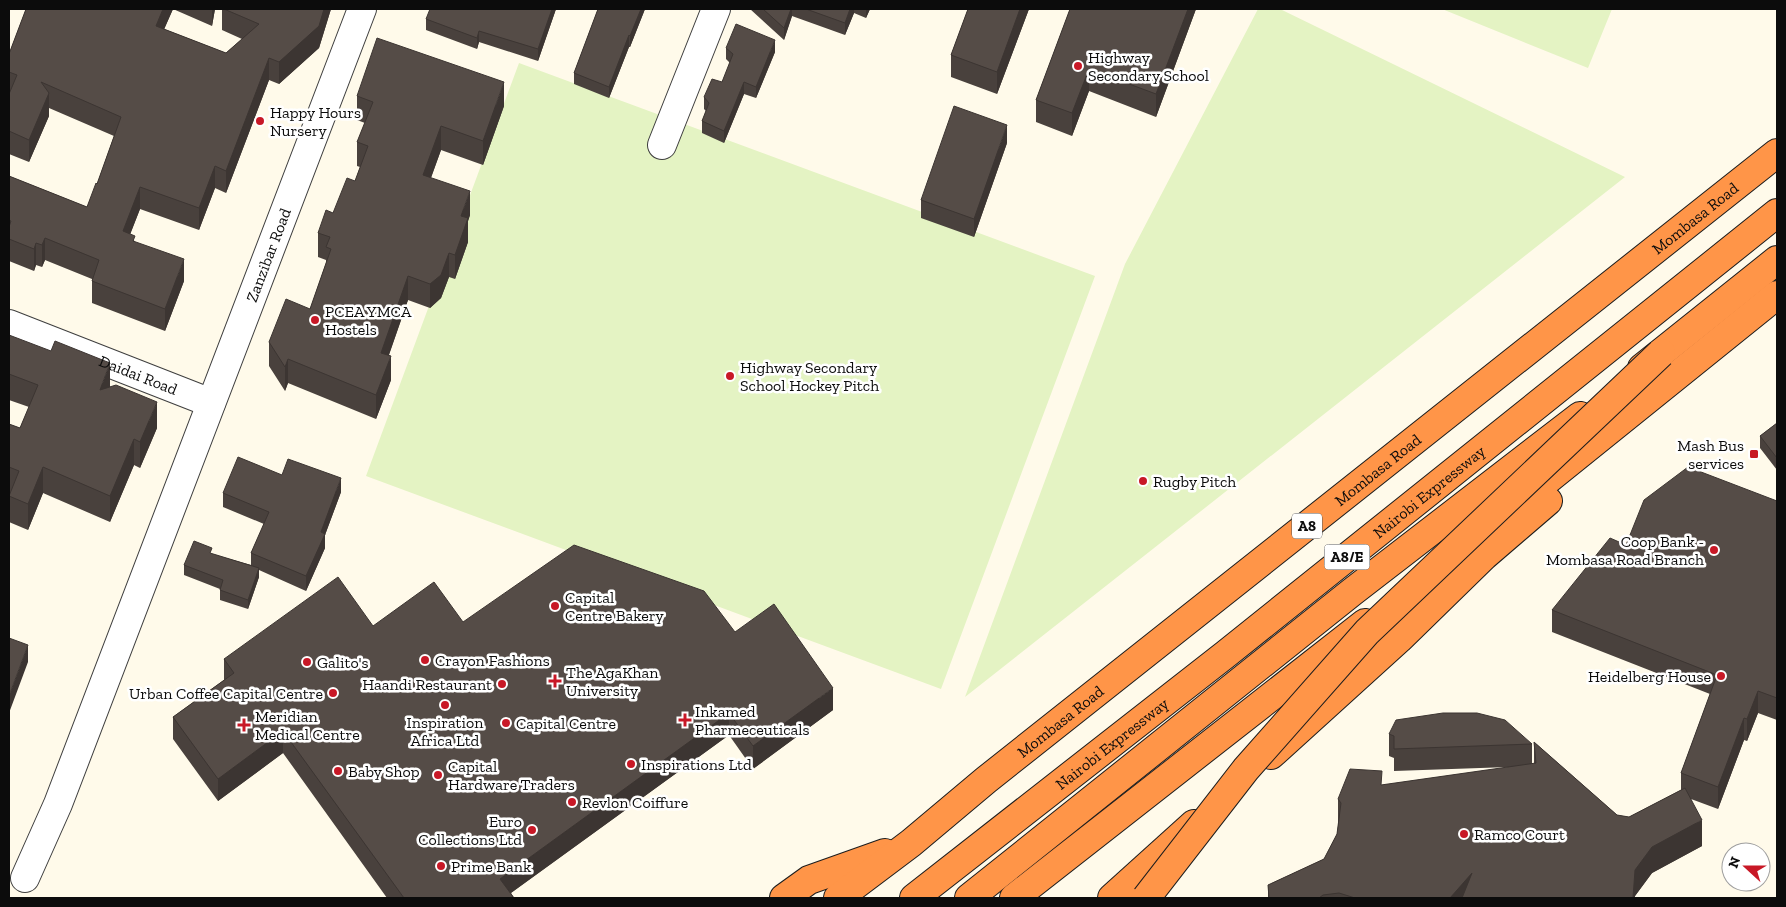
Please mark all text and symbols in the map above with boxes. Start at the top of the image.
place label: Highway Secondary School [1088,48,1209,85]
marker: Highway Secondary School [1072,60,1084,72]
place label: Happy Hours Nursery [270,103,361,140]
marker: Happy Hours Nursery [254,115,266,127]
street label: Mombasa Road [1648,178,1742,258]
street label: Zanzibar Road [242,205,295,305]
place label: PCEA YMCA Hostels [325,302,412,339]
marker: PCEA YMCA Hostels [309,314,321,326]
street label: Daidai Road [96,351,180,399]
place label: Highway Secondary School Hockey Pitch [740,358,879,395]
marker: Highway Secondary School Hockey Pitch [724,370,736,382]
street label: Mombasa Road [1331,430,1425,510]
place label: Mash Bus services [1677,436,1744,473]
street label: Nairobi Expressway [1369,441,1490,542]
marker: Mash Bus services [1748,448,1760,460]
place label: Rugby Pitch [1153,472,1236,491]
marker: Rugby Pitch [1137,475,1149,487]
road number: A8 [1292,514,1322,538]
place label: Coop Bank - Mombasa Road Branch [1546,532,1704,569]
road number: A8/E [1324,544,1370,570]
marker: Coop Bank - Mombasa Road Branch [1708,544,1720,556]
place label: Capital Centre Bakery [565,588,665,625]
marker: Capital Centre Bakery [549,600,561,612]
place label: Crayon Fashions [435,651,550,670]
place label: Galito's [317,653,369,672]
marker: Crayon Fashions [419,654,431,666]
marker: Galito's [301,656,313,668]
place label: The AgaKhan University [566,663,659,700]
place label: Heidelberg House [1588,667,1711,686]
marker: Heidelberg House [1715,670,1727,682]
marker: The AgaKhan University [548,674,562,688]
place label: Haandi Restaurant [362,675,492,694]
marker: Haandi Restaurant [496,678,508,690]
street label: Mombasa Road [1013,681,1108,762]
place label: Urban Coffee Capital Centre [129,684,323,703]
marker: Urban Coffee Capital Centre [327,687,339,699]
street label: Nairobi Expressway [1052,693,1173,794]
marker: Inspiration Africa Ltd [439,699,451,711]
place label: Inkamed Pharmeceuticals [695,702,810,739]
place label: Meridian Medical Centre [255,707,360,744]
place label: Inspiration Africa Ltd [407,713,484,750]
place label: Capital Centre [516,714,616,733]
marker: Inkamed Pharmeceuticals [679,714,691,726]
marker: Capital Centre [500,717,512,729]
marker: Meridian Medical Centre [237,718,251,732]
place label: Inspirations Ltd [641,755,752,774]
place label: Capital Hardware Traders [448,757,575,794]
marker: Inspirations Ltd [625,758,637,770]
place label: Baby Shop [348,762,420,781]
marker: Baby Shop [332,765,344,777]
marker: Capital Hardware Traders [432,769,444,781]
place label: Revlon Coiffure [582,793,688,812]
marker: Revlon Coiffure [566,796,578,808]
place label: Euro Collections Ltd [418,812,522,849]
marker: Euro Collections Ltd [526,824,538,836]
place label: Ramco Court [1474,825,1565,844]
marker: Ramco Court [1458,828,1470,840]
north arrow [1721,842,1771,892]
text: N [1724,854,1744,871]
place label: Prime Bank [451,857,532,876]
marker: Prime Bank [435,860,447,872]

